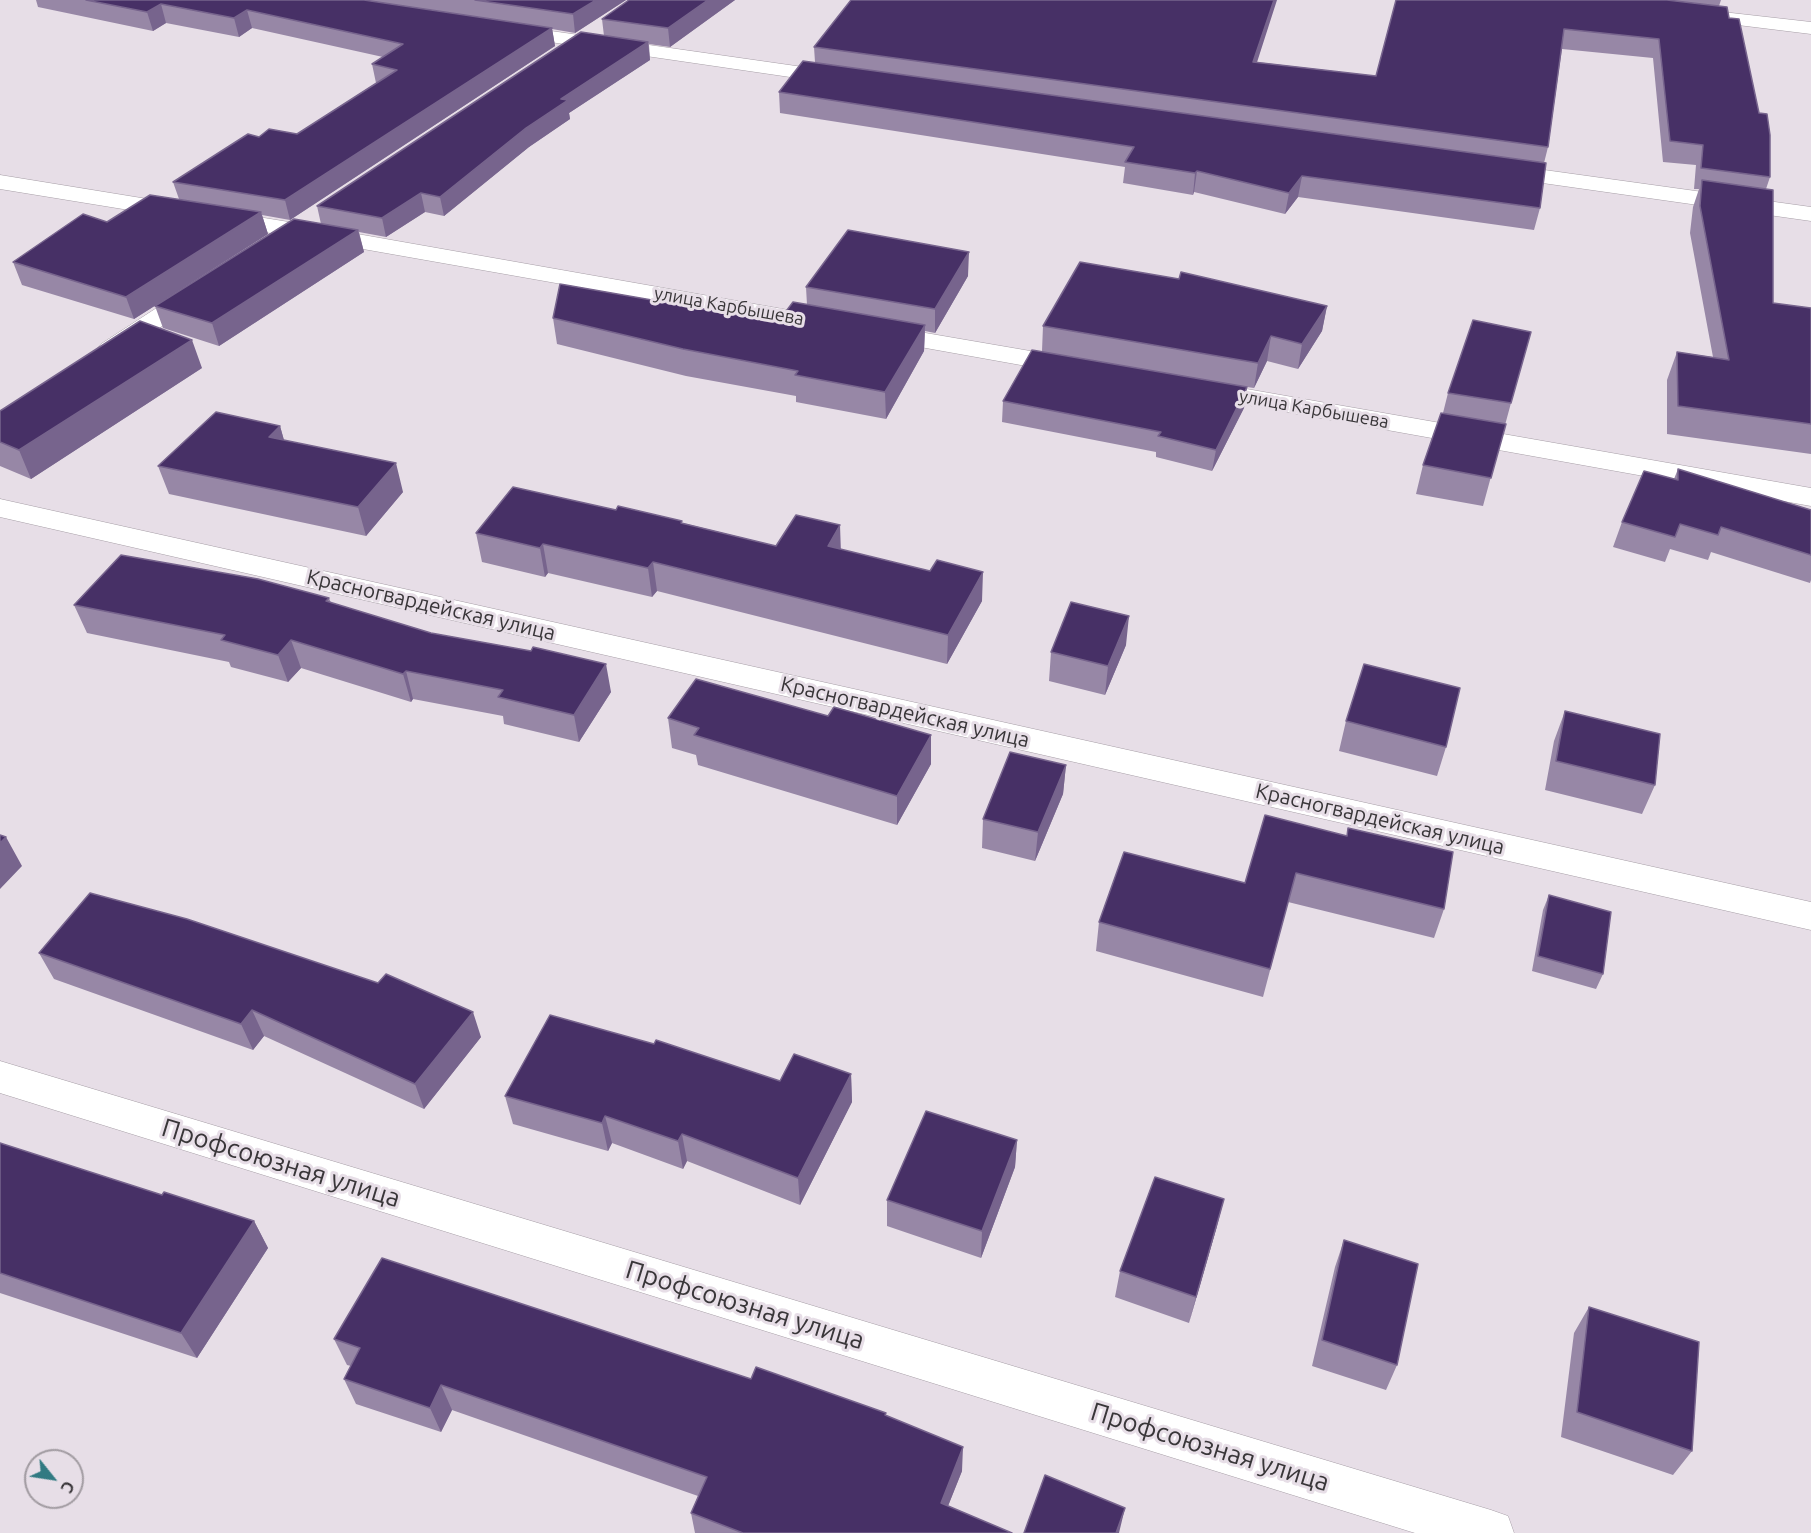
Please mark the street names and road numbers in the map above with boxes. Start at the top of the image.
street label: улица Карбышева [652,282,806,330]
street label: улица Карбышева [1237,385,1391,433]
street label: Красногвардейская улица [304,564,558,646]
street label: Красногвардейская улица [778,671,1032,753]
street label: Красногвардейская улица [1253,778,1507,860]
street label: Профсоюзная улица [158,1112,404,1214]
street label: Профсоюзная улица [622,1254,868,1356]
street label: Профсоюзная улица [1087,1396,1333,1498]

